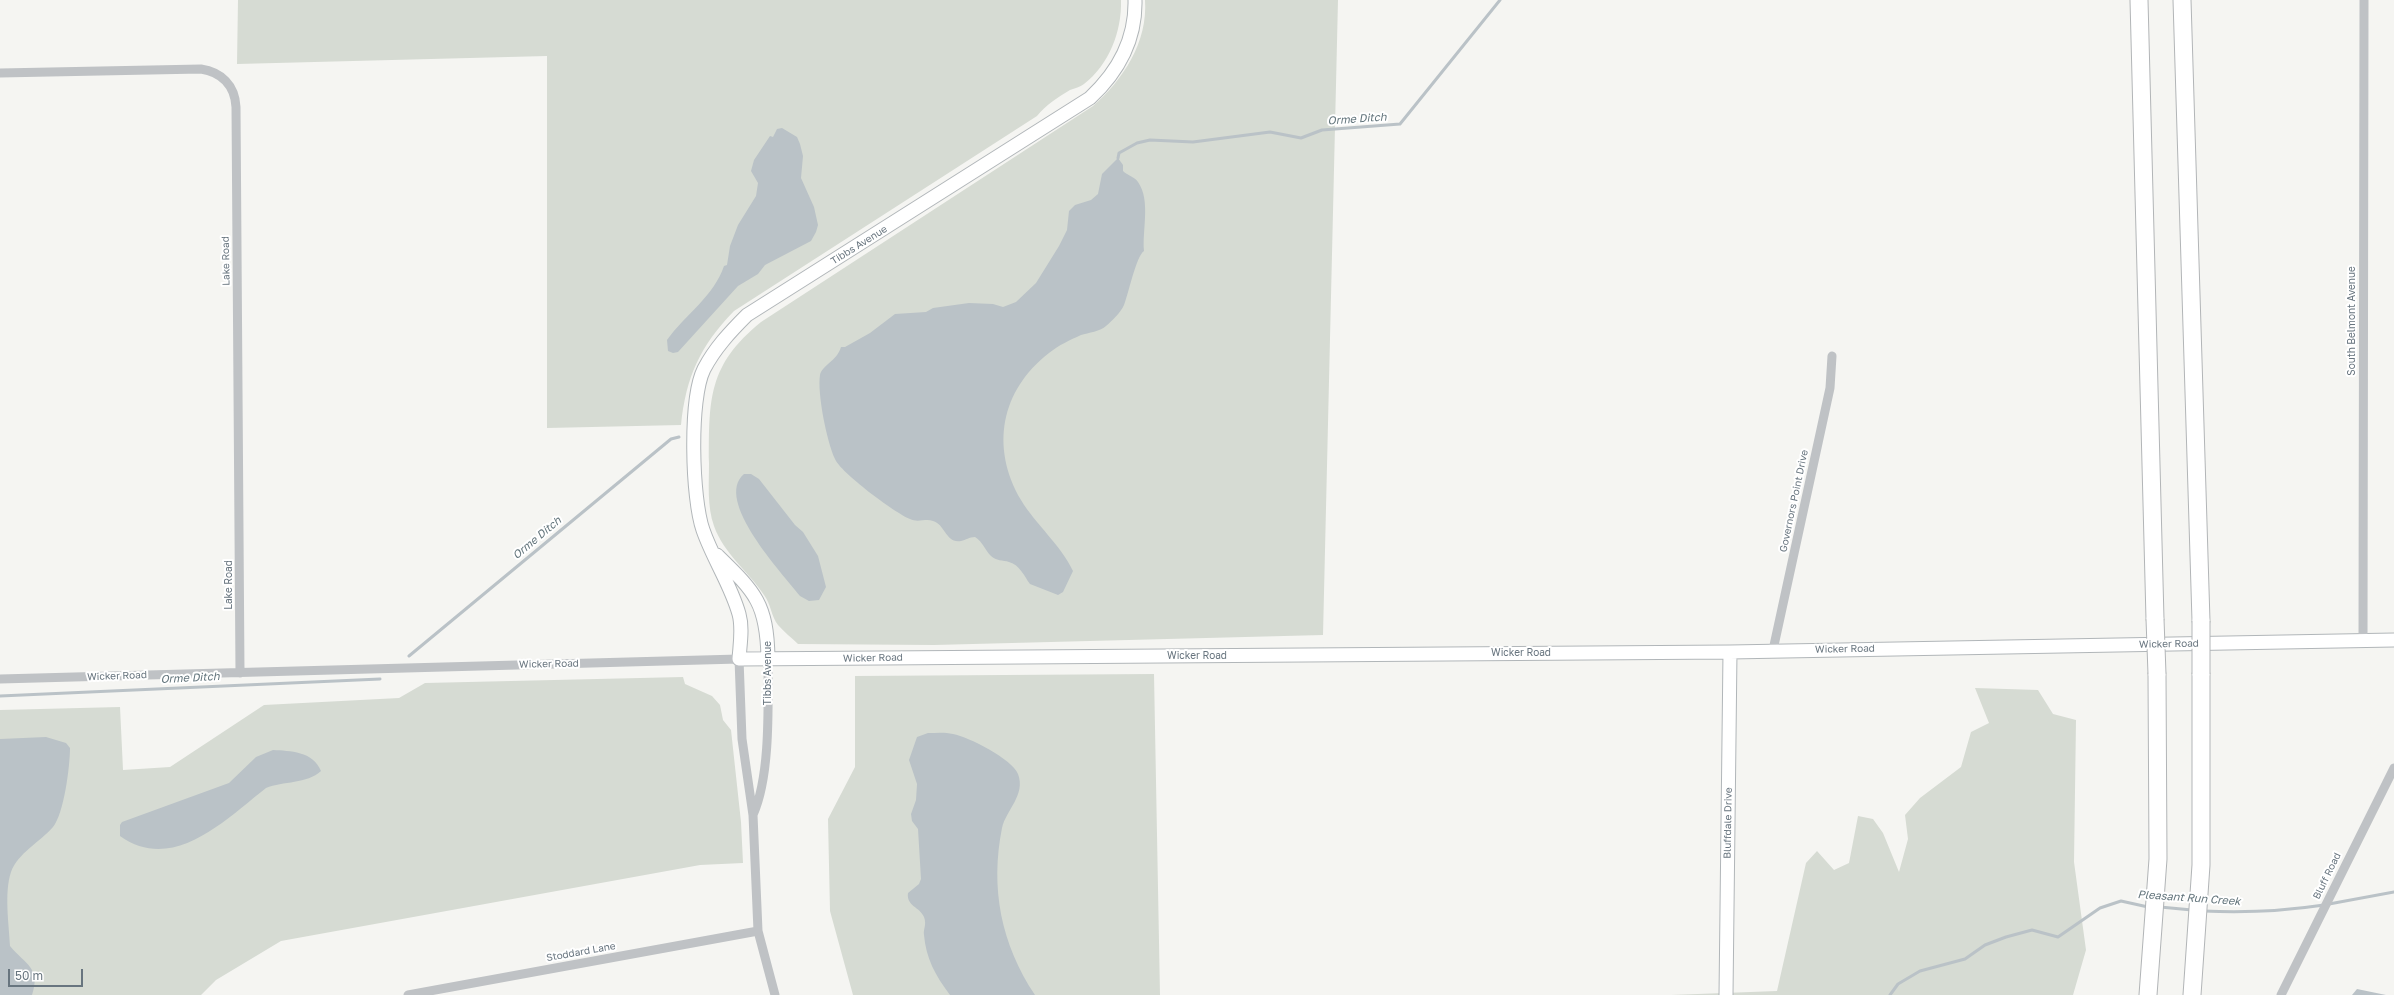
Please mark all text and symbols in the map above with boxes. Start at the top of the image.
water label: Orme Ditch [1327,110,1387,128]
street label: Tibbs Avenue [829,223,889,267]
street label: Lake Road [220,236,232,286]
street label: South Belmont Avenue [2346,266,2358,376]
street label: Governors Point Drive [1777,449,1811,553]
water label: Orme Ditch [510,514,564,562]
street label: Lake Road [223,560,235,610]
street label: Wicker Road [2139,637,2199,651]
street label: Tibbs Avenue [762,641,774,705]
street label: Wicker Road [1815,642,1875,656]
street label: Wicker Road [1491,647,1551,659]
street label: Wicker Road [1167,650,1227,662]
street label: Wicker Road [843,651,903,665]
street label: Wicker Road [519,657,579,671]
street label: Wicker Road [87,669,147,683]
water label: Orme Ditch [160,670,220,686]
street label: Bluffdale Drive [1721,787,1735,859]
street label: Bluff Road [2311,851,2343,901]
water label: Pleasant Run Creek [2137,888,2241,908]
street label: Stoddard Lane [545,940,617,964]
scale bar [10,961,85,987]
text: 50 m [15,968,43,983]

